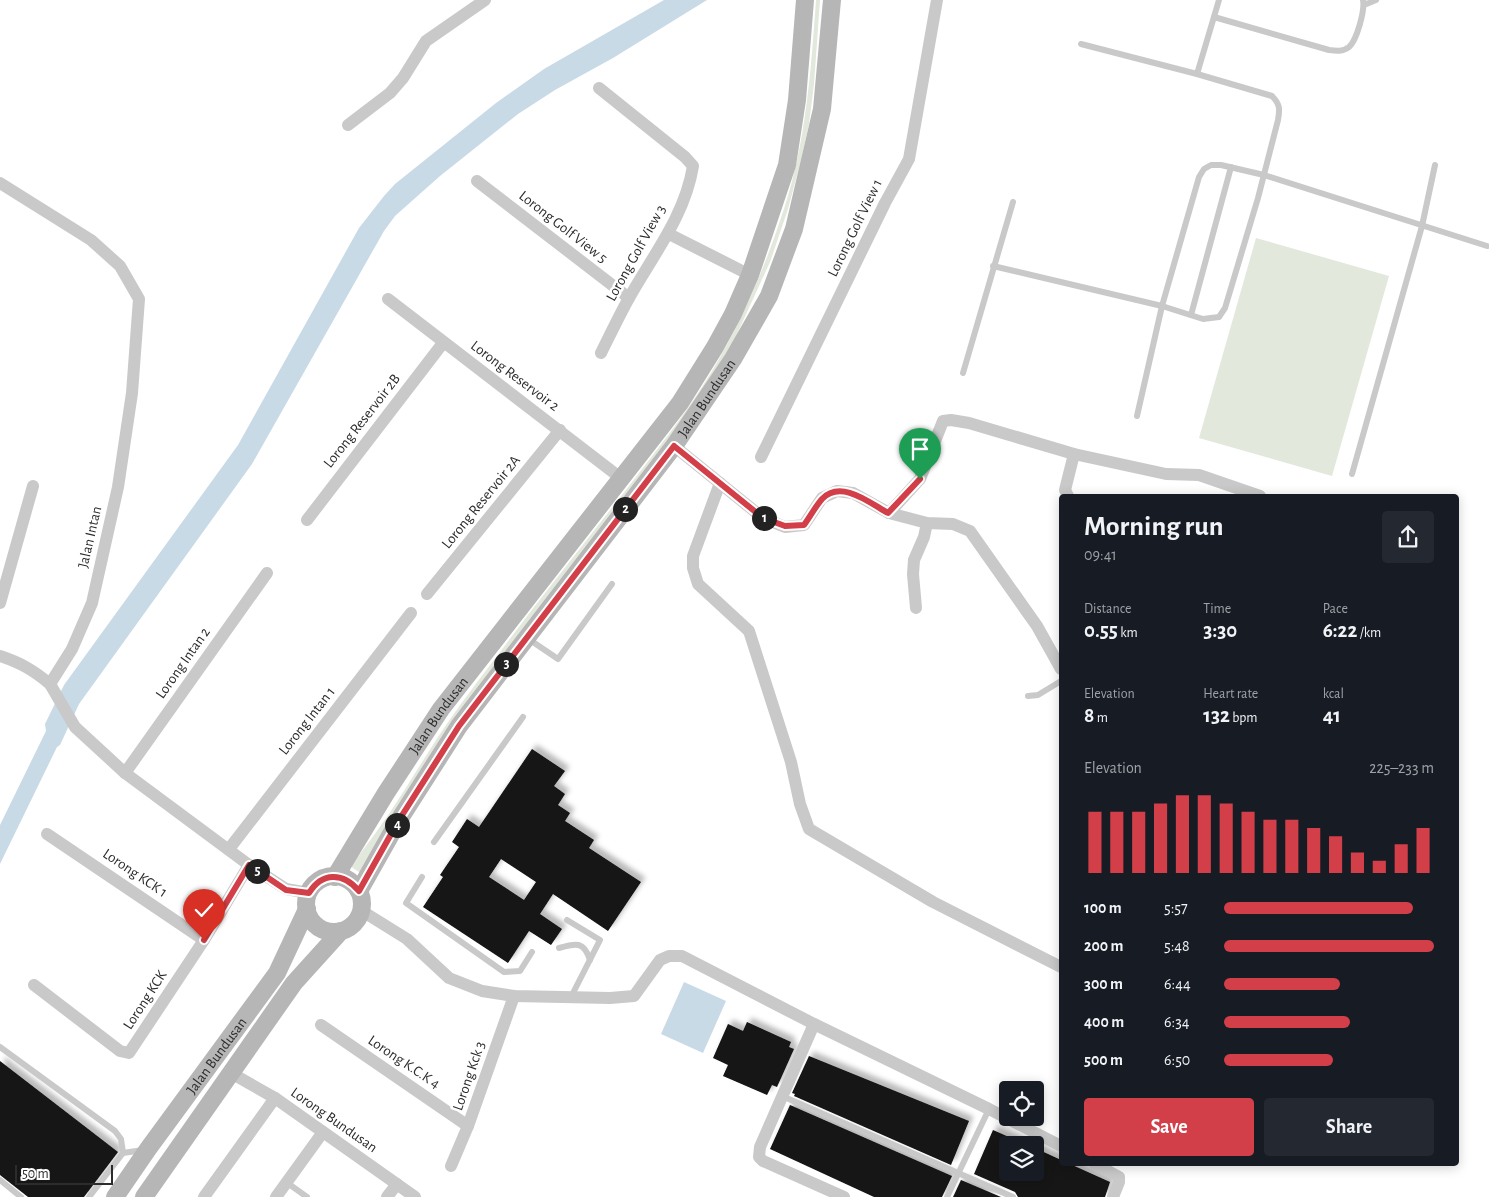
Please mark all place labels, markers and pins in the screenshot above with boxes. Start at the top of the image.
pin [899,428,941,479]
pin: 2 [612,496,638,522]
pin: 1 [752,506,776,530]
pin: 3 [494,652,518,676]
pin: 4 [384,812,410,838]
pin: 5 [244,858,270,884]
pin [183,889,225,940]

